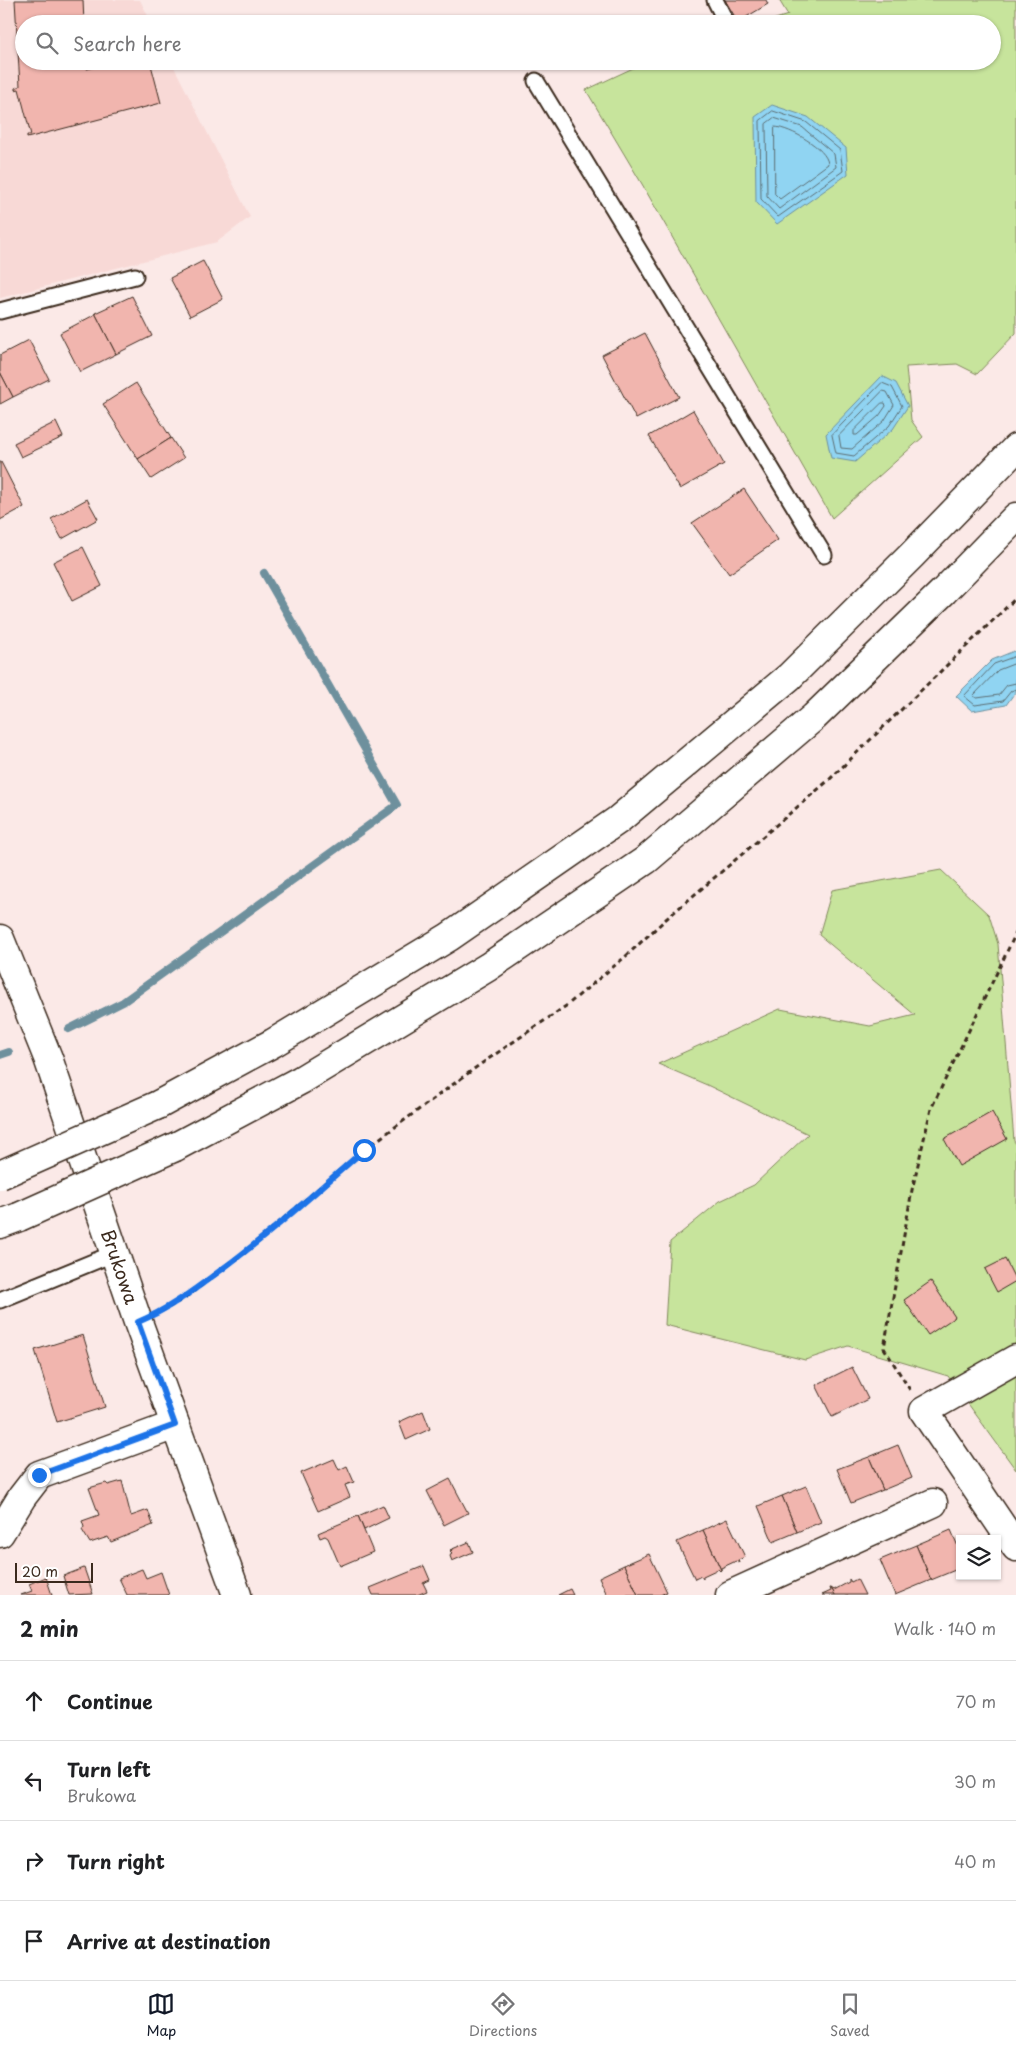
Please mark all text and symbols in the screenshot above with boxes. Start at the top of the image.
search box [15,15,1001,70]
icon: search [33,29,61,57]
text: Search here [73,29,182,57]
route start [353,1139,376,1162]
street label: Brukowa [95,1225,146,1308]
route end [28,1464,51,1487]
map controls [956,1535,1001,1580]
button: layers [956,1535,1001,1580]
scale bar [15,1560,92,1583]
text: 20 m [22,1561,58,1582]
text: 2 min [20,1612,79,1644]
text: Walk · 140 m [894,1616,996,1640]
icon: ahead [20,1687,48,1715]
text: Continue [67,1687,153,1715]
text: 70 m [956,1689,996,1713]
text: Turn left [67,1755,151,1783]
icon: left [20,1767,48,1795]
text: 30 m [954,1769,996,1793]
text: Brukowa [67,1783,136,1807]
icon: right [20,1847,48,1875]
text: Turn right [67,1847,165,1875]
text: 40 m [954,1849,996,1873]
icon: arrive [20,1927,48,1955]
text: Arrive at destination [67,1927,271,1955]
tab: Map [146,1990,176,2041]
tab: Directions [469,1990,537,2041]
tab: Saved [830,1990,870,2041]

